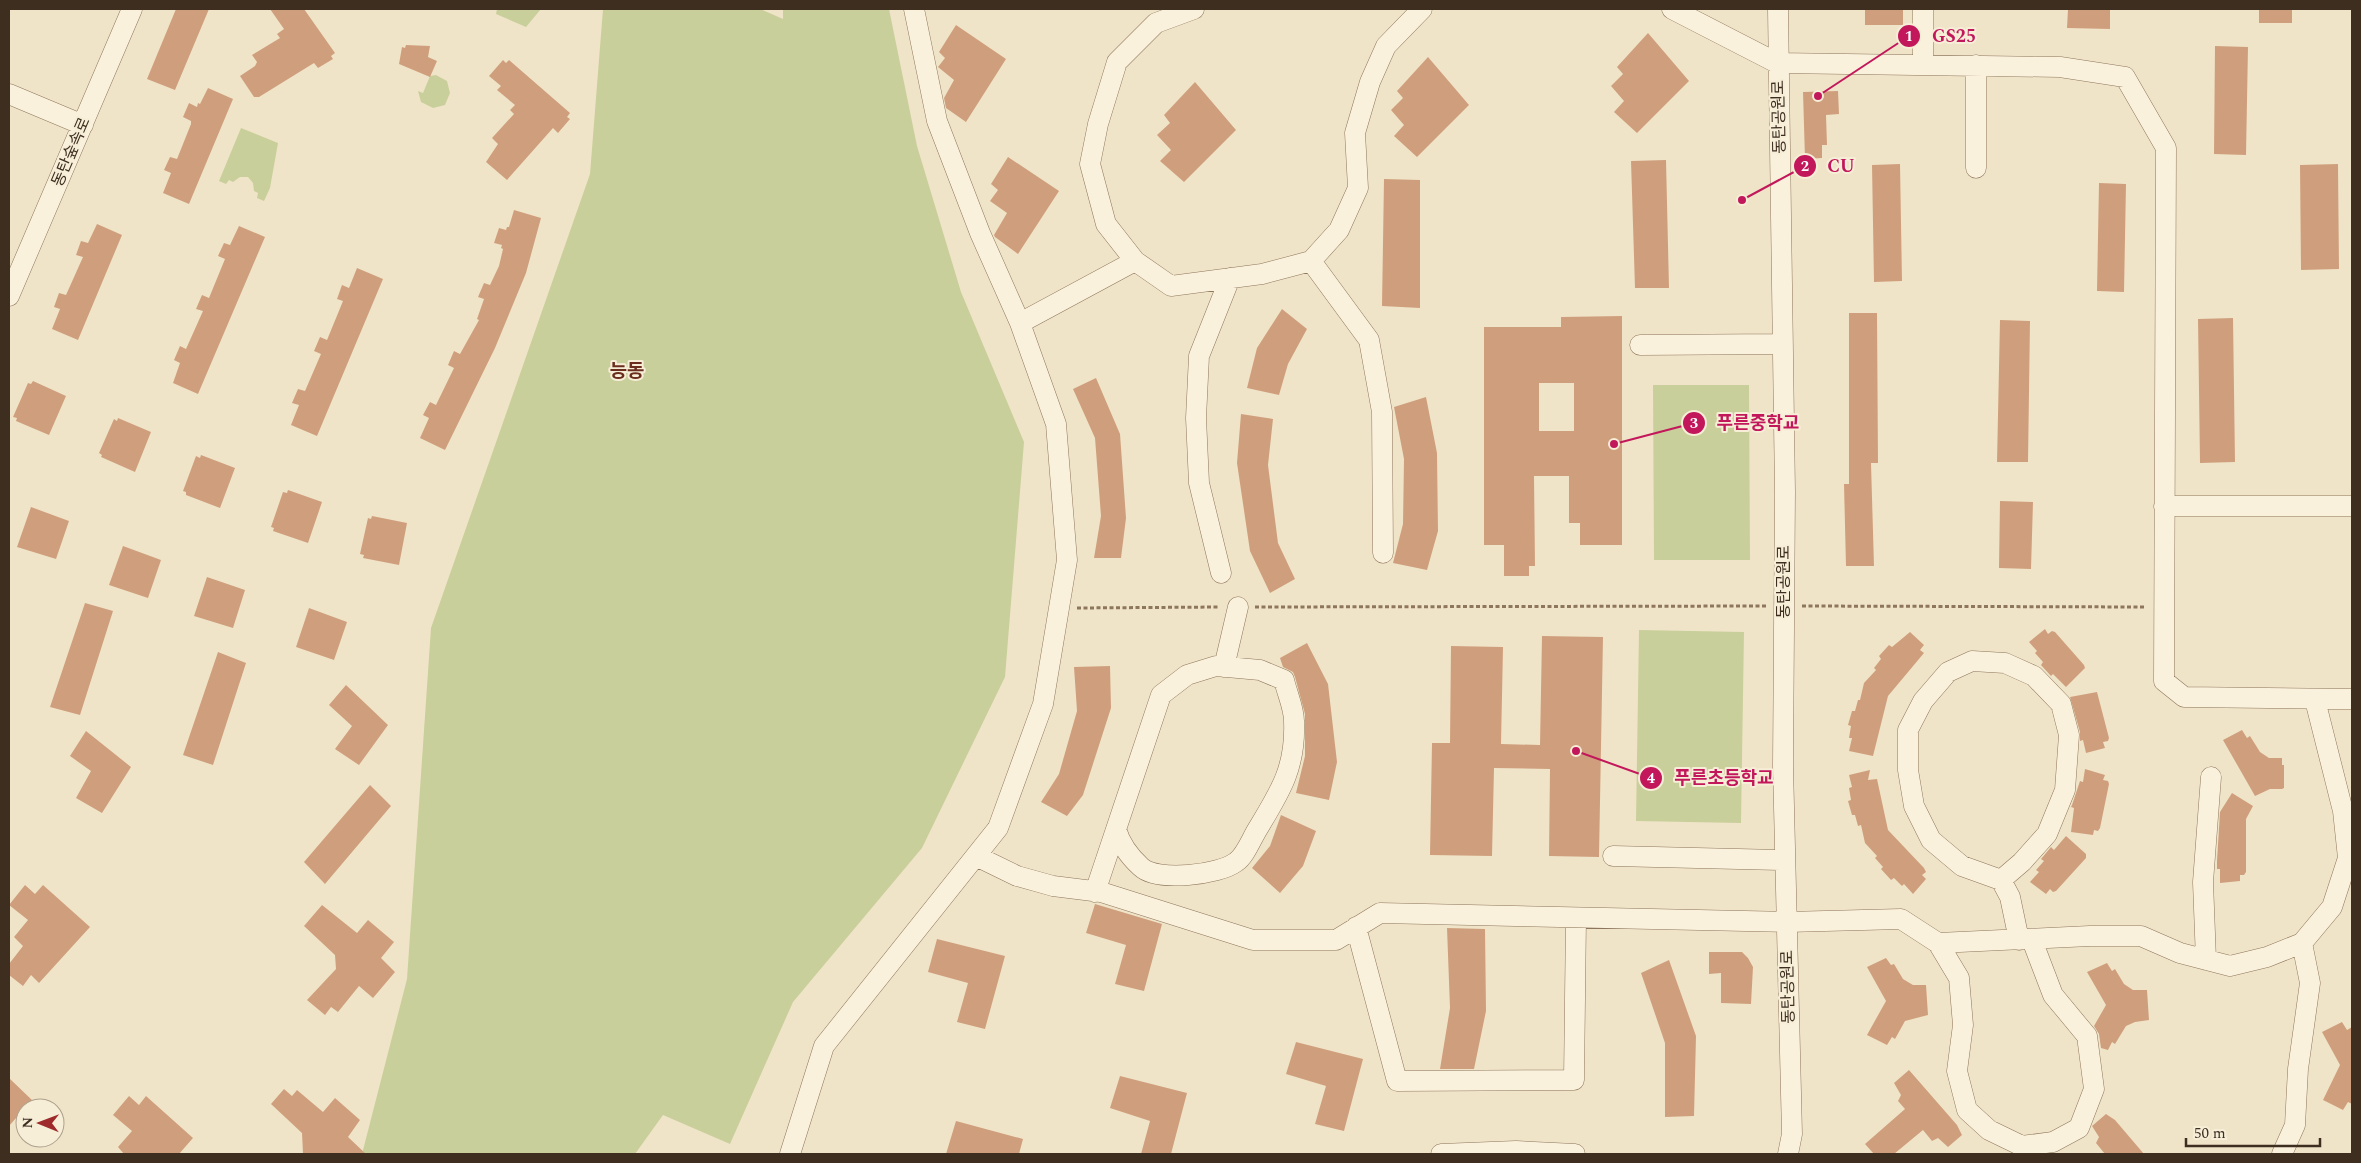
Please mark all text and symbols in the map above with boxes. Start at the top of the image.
callout: GS25 [1897,19,1986,52]
text: GS25 [1932,23,1976,50]
text: 1 [1905,25,1913,48]
street label: 동탄공원로 [1766,80,1792,154]
street label: 동탄숲속로 [46,113,97,191]
callout: CU [1792,149,1865,182]
text: CU [1827,153,1855,180]
text: 2 [1801,155,1809,178]
district label: 능동 [610,357,644,386]
callout: 푸른중학교 [1681,406,1809,439]
text: 푸른중학교 [1717,410,1799,437]
text: 3 [1690,412,1698,435]
street label: 동탄공원로 [1772,545,1796,619]
callout: 푸른초등학교 [1639,761,1783,794]
text: 푸른초등학교 [1674,765,1774,792]
text: 4 [1647,767,1656,790]
street label: 동탄공원로 [1775,950,1801,1024]
north arrow [15,1098,65,1148]
scale bar [2186,1116,2320,1148]
text: N [17,1117,38,1129]
text: 50 m [2194,1122,2226,1145]

